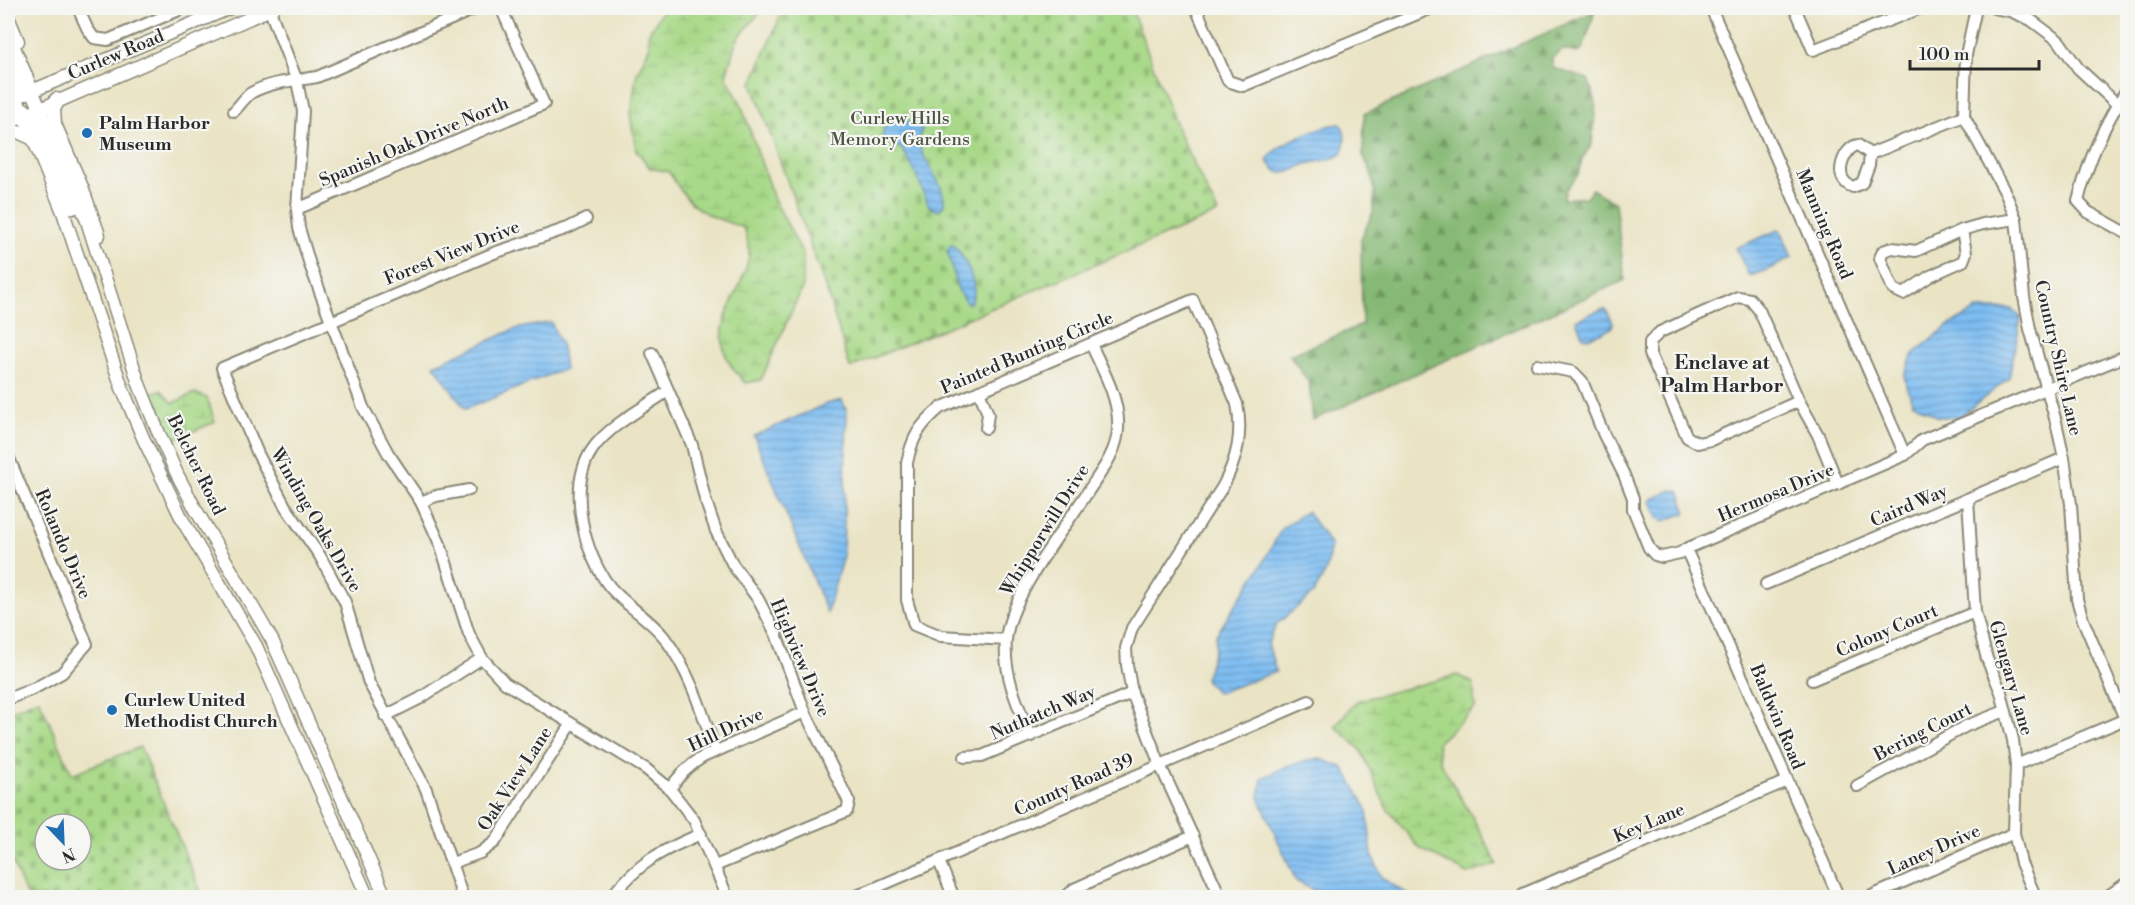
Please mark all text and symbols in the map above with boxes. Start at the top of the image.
street label: Curlew Road [64,24,168,86]
scale bar [1910,33,2039,71]
text: 100 m [1919,43,1970,66]
street label: Spanish Oak Drive North [316,92,512,192]
park label: Curlew Hills Memory Gardens [830,107,970,151]
place label: Palm Harbor Museum [99,112,210,156]
marker: Palm Harbor Museum [80,126,94,140]
street label: Manning Road [1790,165,1858,283]
street label: Forest View Drive [381,215,523,291]
street label: Country Shire Lane [2029,278,2087,438]
street label: Painted Bunting Circle [937,306,1117,400]
district label: Enclave at Palm Harbor [1660,351,1784,399]
street label: Belcher Road [161,410,231,520]
street label: Winding Oaks Drive [265,443,367,596]
street label: Hermosa Drive [1714,458,1838,528]
street label: Whipporwill Drive [995,460,1095,601]
street label: Caird Way [1867,479,1951,533]
street label: Rolando Drive [29,485,97,603]
street label: Highview Drive [765,595,835,721]
street label: Colony Court [1833,599,1942,663]
street label: Glengary Lane [1984,618,2038,738]
street label: Baldwin Road [1744,660,1810,774]
street label: Nuthatch Way [987,680,1099,746]
place label: Curlew United Methodist Church [124,689,278,733]
street label: Bering Court [1869,697,1976,767]
marker: Curlew United Methodist Church [105,703,119,717]
street label: Hill Drive [685,703,767,757]
street label: Oak View Lane [473,722,557,836]
street label: County Road 39 [1011,748,1137,822]
street label: Key Lane [1610,798,1688,848]
north arrow [33,812,93,872]
street label: Laney Drive [1884,819,1984,881]
text: N [58,843,78,867]

